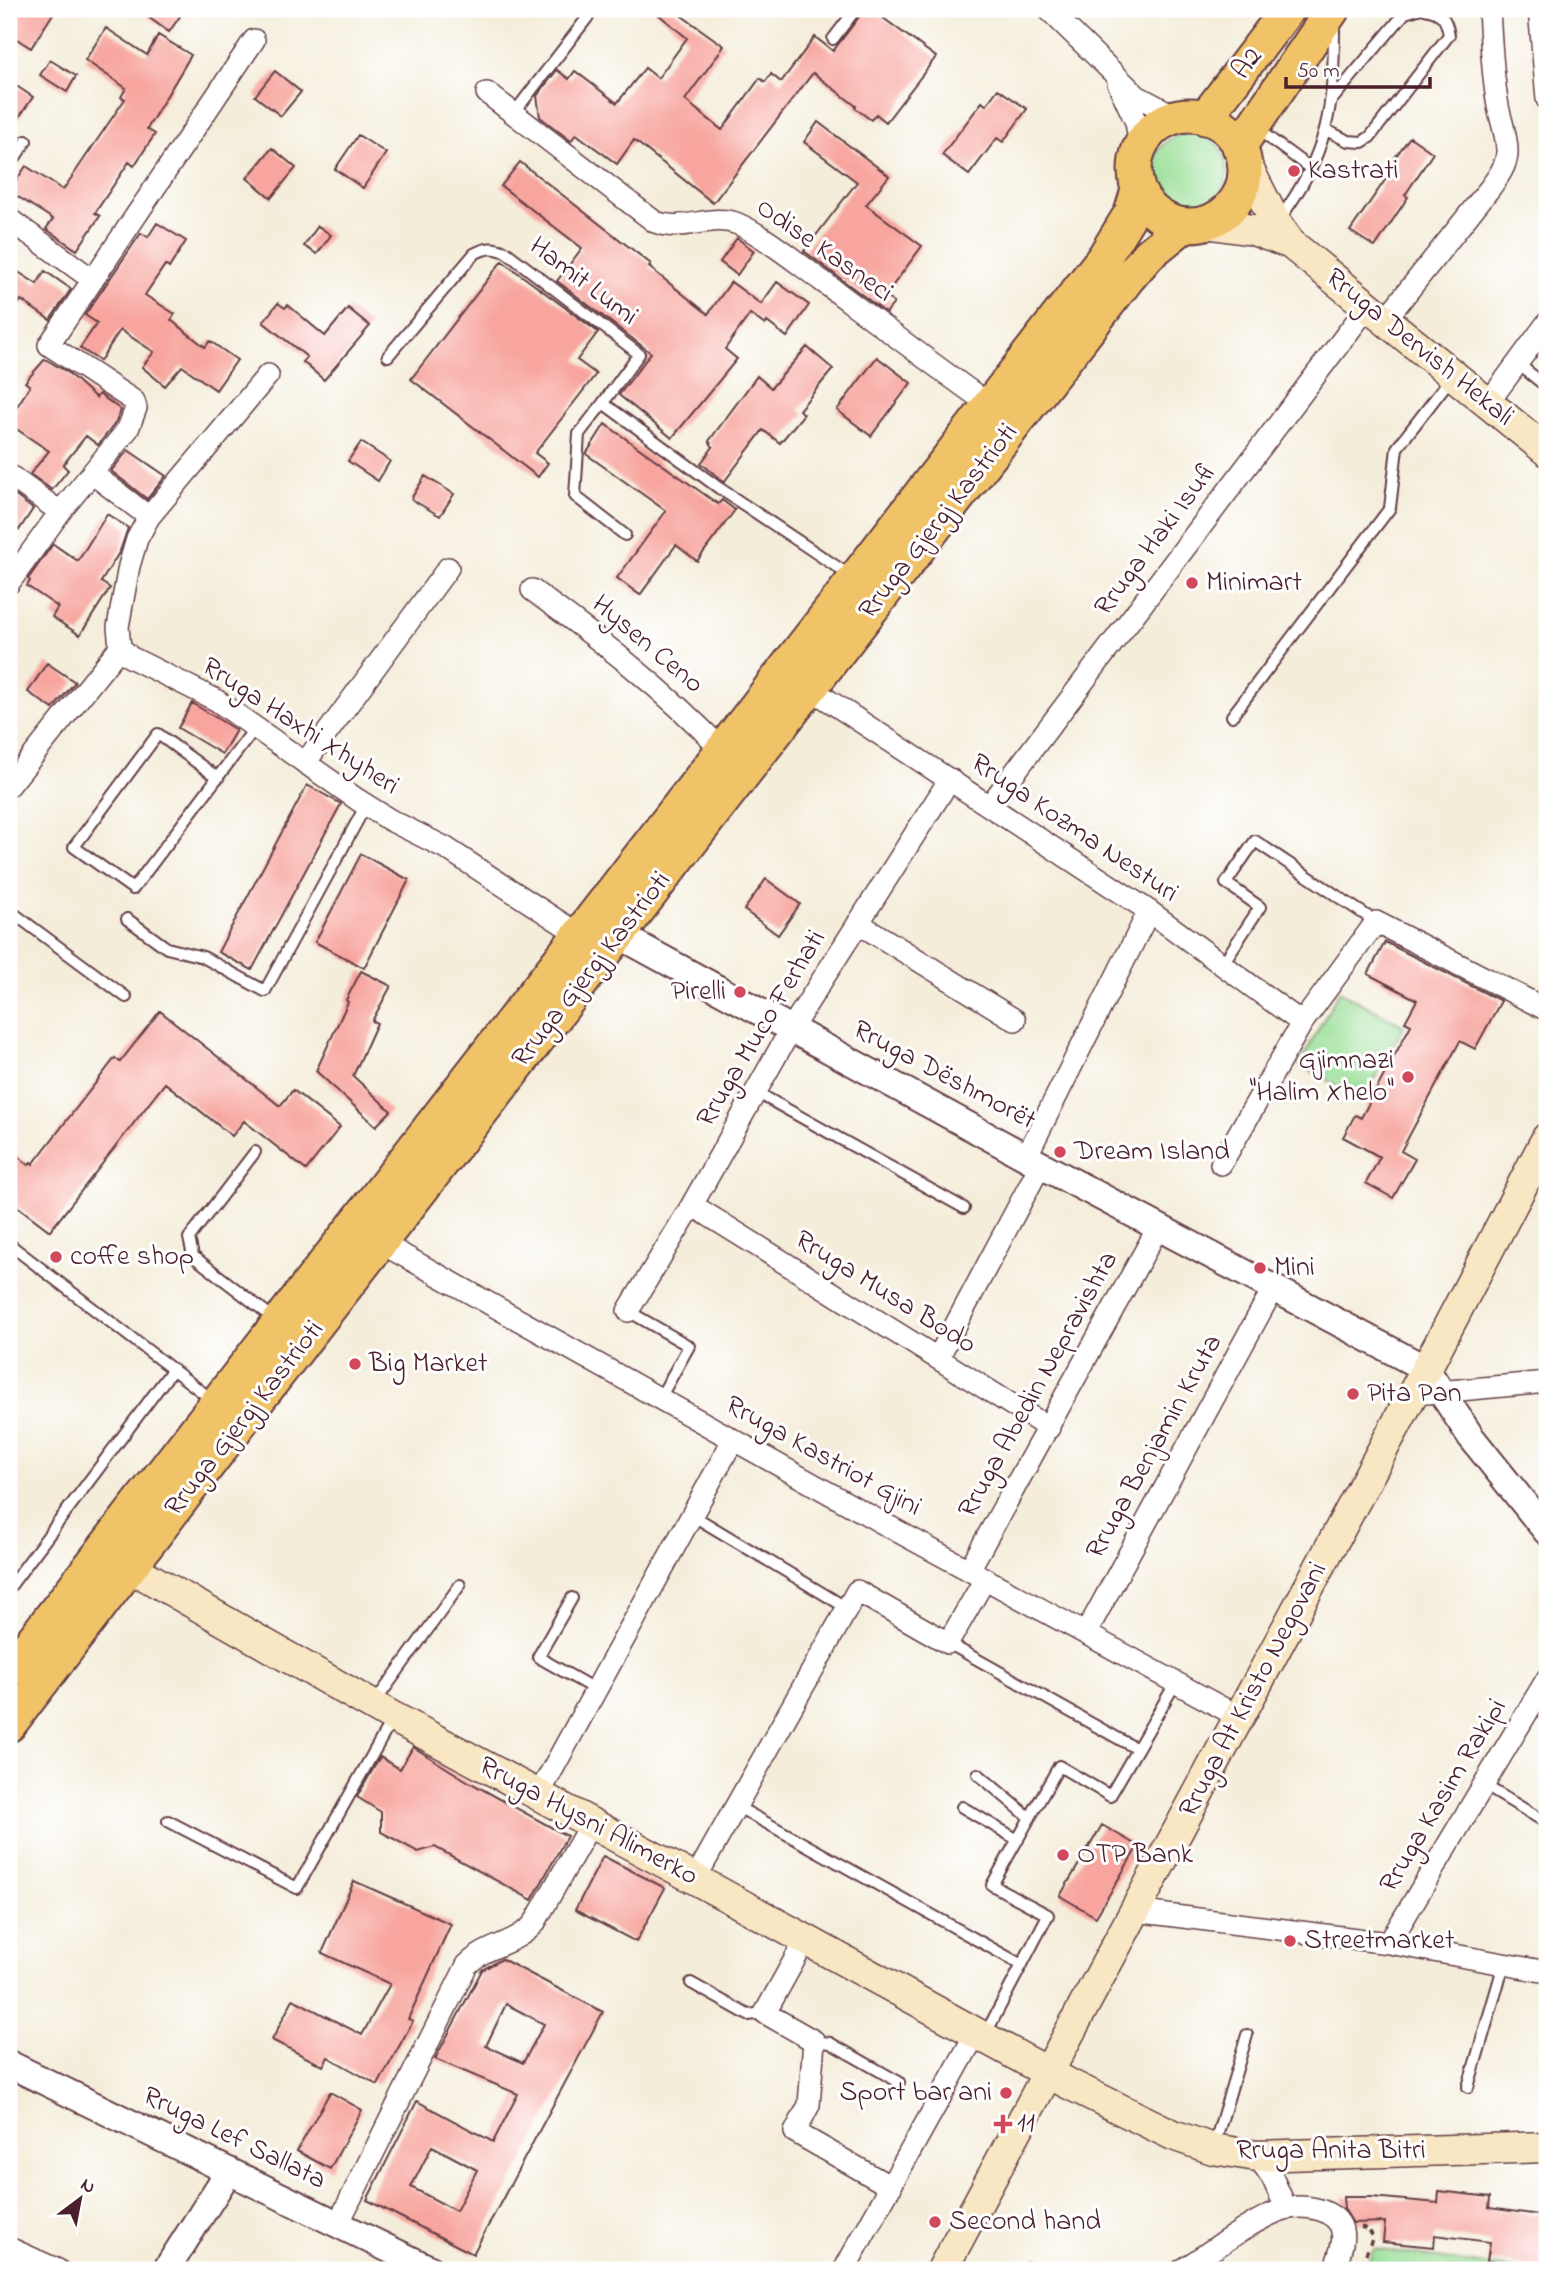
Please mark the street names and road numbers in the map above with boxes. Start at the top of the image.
street label: A2 [1222,39,1274,89]
street label: Odise Kasneci [747,188,901,314]
street label: Hamit Lumi [520,227,646,337]
street label: Rruga Dervish Hekali [1316,259,1522,437]
street label: Rruga Gjergj Kastrioti [849,415,1029,629]
street label: Rruga Haki Isufi [1085,453,1229,625]
street label: Hysen Ceno [582,586,712,704]
street label: Rruga Haxhi Xhyheri [193,648,407,806]
street label: Rruga Kozma Nesturi [962,744,1186,914]
street label: Rruga Gjergj Kastrioti [502,863,682,1077]
street label: Rruga Muco Ferhati [687,922,837,1136]
street label: Rruga Dëshmorët [845,1010,1043,1142]
street label: Rruga Musa Bodo [786,1221,984,1365]
street label: Rruga Abedin Nepravishta [948,1244,1130,1526]
street label: Rruga Gjergj Kastrioti [155,1312,335,1526]
street label: Rruga Benjamin Kruta [1076,1327,1234,1567]
street label: Rruga Kastriot Gjini [717,1386,929,1528]
street label: Rruga At Kristo Negovani [1169,1555,1339,1825]
street label: Rruga Kasim Rakipi [1370,1691,1518,1901]
street label: Rruga Hysni Alimerko [471,1747,705,1897]
street label: Rruga Lef Sallata [135,2077,333,2201]
street label: Rruga Anita Bitri [1236,2131,1426,2172]

